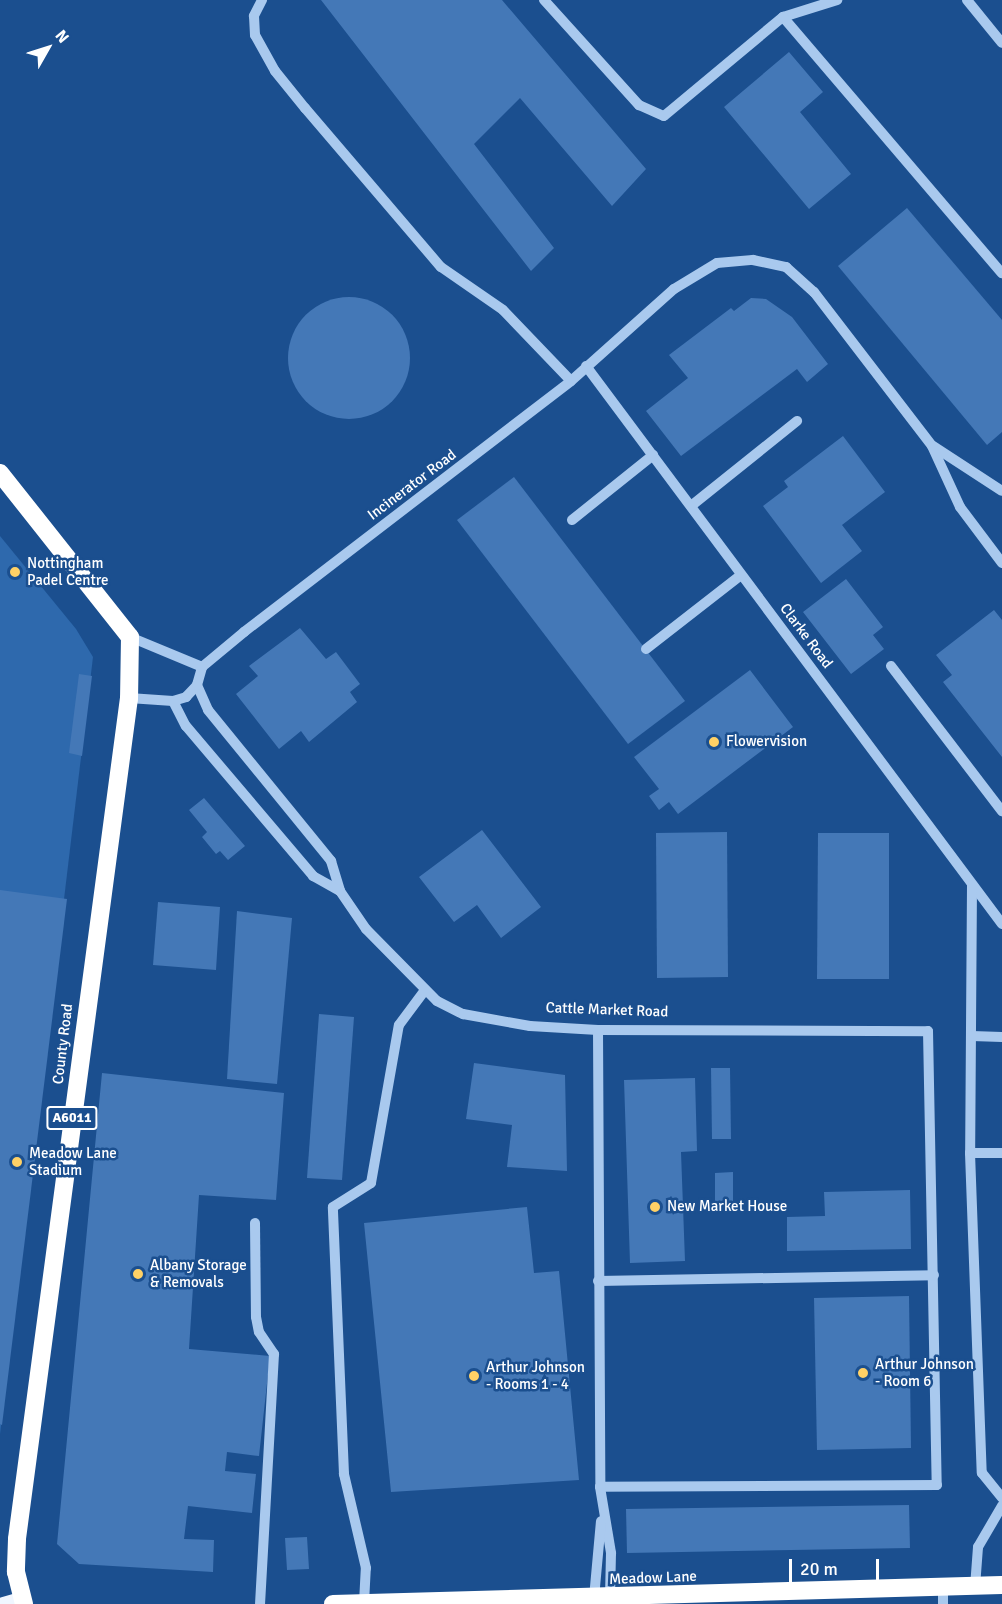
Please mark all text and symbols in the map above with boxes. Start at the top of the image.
north arrow [18,18,78,78]
text: N [51,26,73,47]
street label: Incinerator Road [364,446,460,524]
place label: Nottingham Padel Centre [27,554,109,589]
marker: Nottingham Padel Centre [8,565,22,579]
street label: Clarke Road [776,600,836,672]
place label: Flowervision [726,733,807,751]
marker: Flowervision [707,735,721,749]
street label: Cattle Market Road [545,999,669,1021]
street label: County Road [49,1003,77,1085]
road number: A6011 [45,1107,99,1129]
place label: Meadow Lane Stadium [29,1144,117,1179]
marker: Meadow Lane Stadium [10,1155,24,1169]
place label: New Market House [667,1198,787,1216]
marker: New Market House [648,1200,662,1214]
place label: Albany Storage & Removals [150,1256,247,1291]
marker: Albany Storage & Removals [131,1267,145,1281]
place label: Arthur Johnson - Room 6 [875,1355,974,1390]
place label: Arthur Johnson - Rooms 1 - 4 [486,1358,585,1393]
marker: Arthur Johnson - Room 6 [856,1366,870,1380]
marker: Arthur Johnson - Rooms 1 - 4 [467,1369,481,1383]
scale bar [792,1547,882,1585]
text: 20 m [800,1558,838,1580]
street label: Meadow Lane [609,1567,697,1589]

